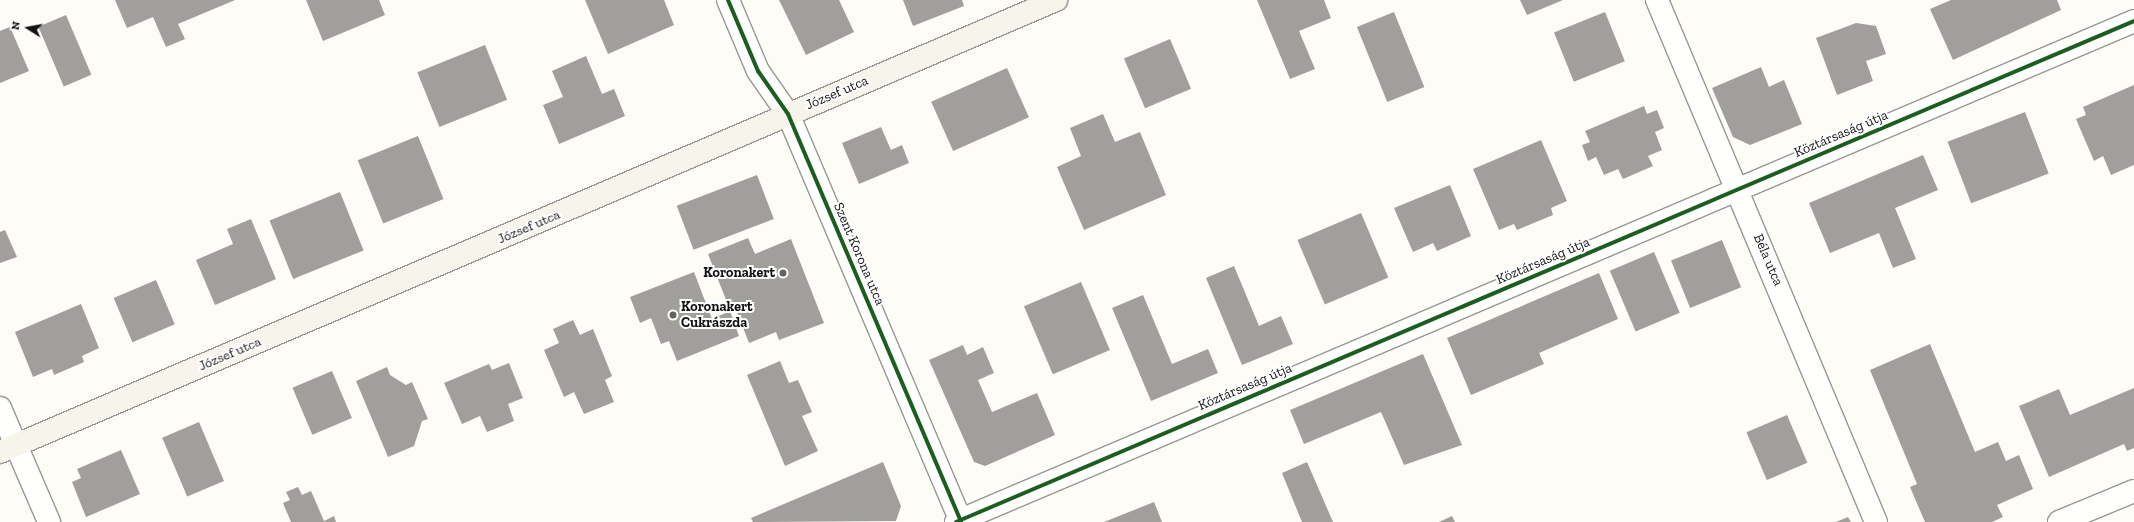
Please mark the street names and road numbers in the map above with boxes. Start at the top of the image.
street label: József utca [803,72,871,114]
street label: Köztársaság útja [1792,107,1890,161]
street label: Szent Korona utca [830,200,888,308]
street label: József utca [495,206,563,248]
street label: Béla utca [1750,231,1786,289]
street label: Köztársaság útja [1494,234,1592,288]
street label: József utca [196,333,264,375]
street label: Köztársaság útja [1196,360,1294,414]

